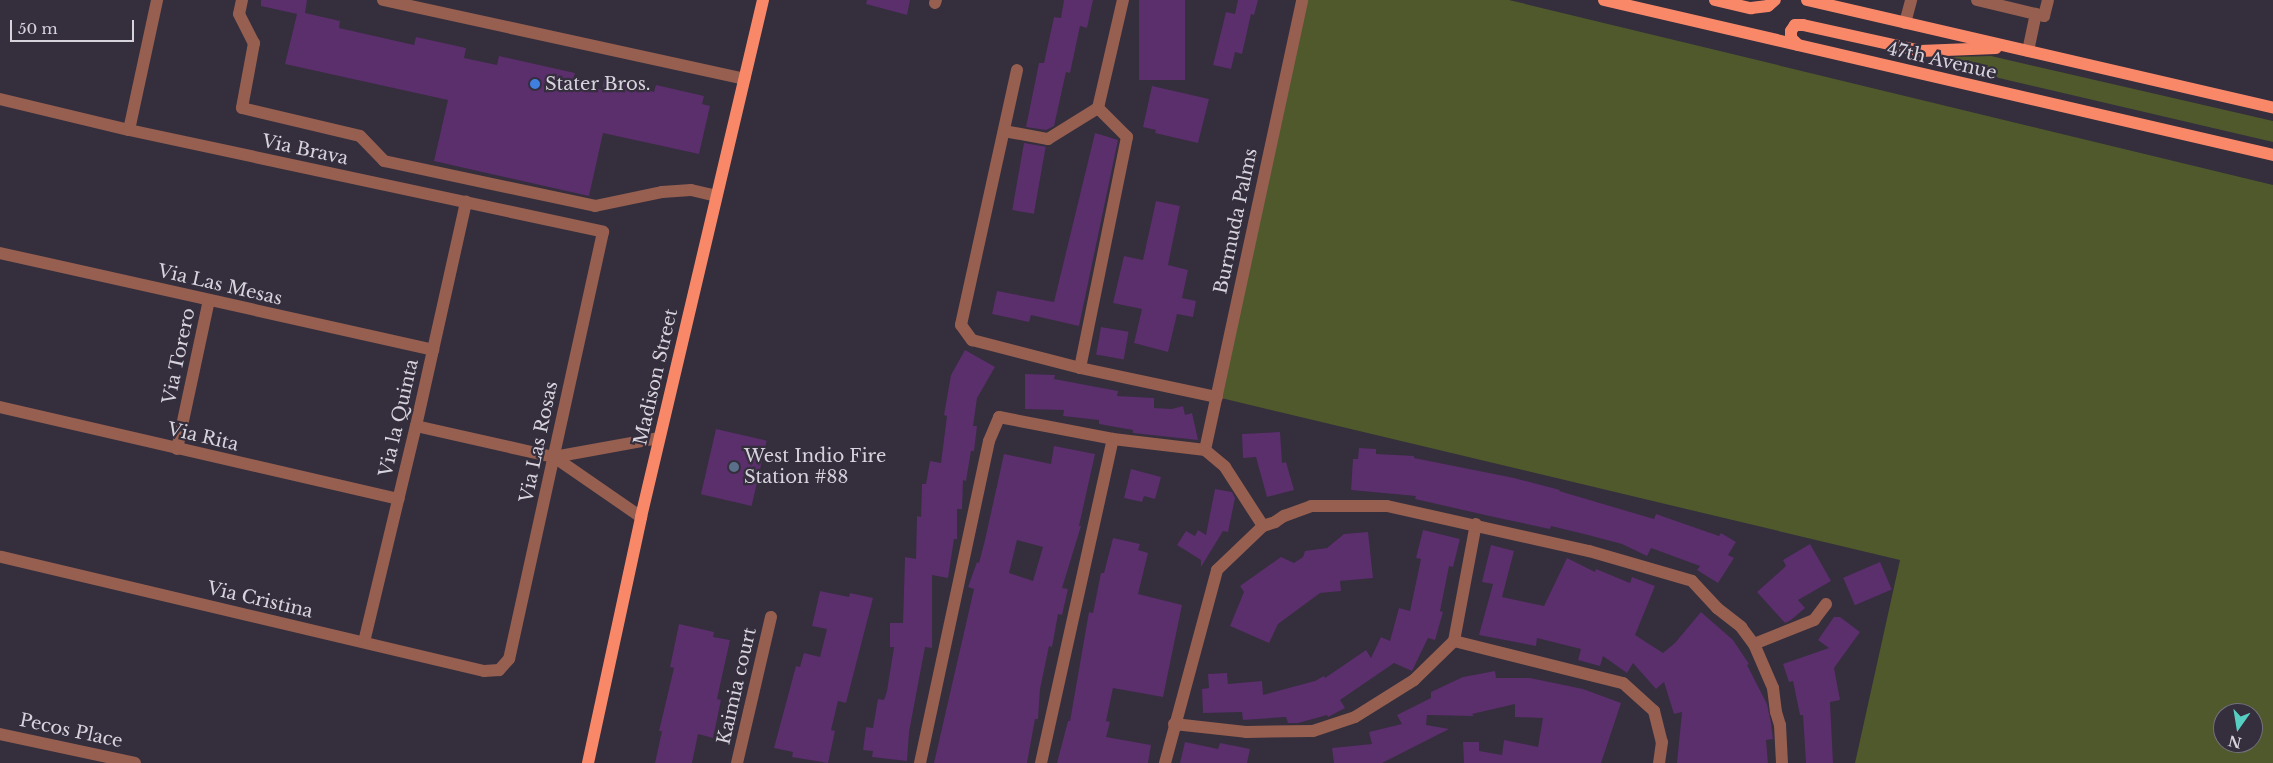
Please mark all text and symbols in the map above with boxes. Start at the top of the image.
scale bar [12,10,136,42]
text: 50 m [18,19,58,38]
street label: 47th Avenue [1885,38,1999,84]
place label: Stater Bros. [545,73,651,95]
marker: Stater Bros. [529,78,541,90]
street label: Via Brava [260,130,350,170]
street label: Burmuda Palms [1210,146,1262,296]
street label: Via Las Mesas [155,260,285,310]
street label: Via Torero [158,306,200,406]
street label: Madison Street [630,307,682,447]
street label: Via la Quinta [375,357,423,479]
street label: Via Las Rosas [516,379,562,505]
street label: Via Rita [165,418,241,456]
place label: West Indio Fire Station #88 [744,446,886,488]
marker: West Indio Fire Station #88 [728,461,740,473]
street label: Via Cristina [205,577,315,623]
street label: Kaimia court [713,625,761,747]
north arrow [2213,703,2263,753]
street label: Pecos Place [17,710,125,752]
text: N [2226,731,2243,752]

